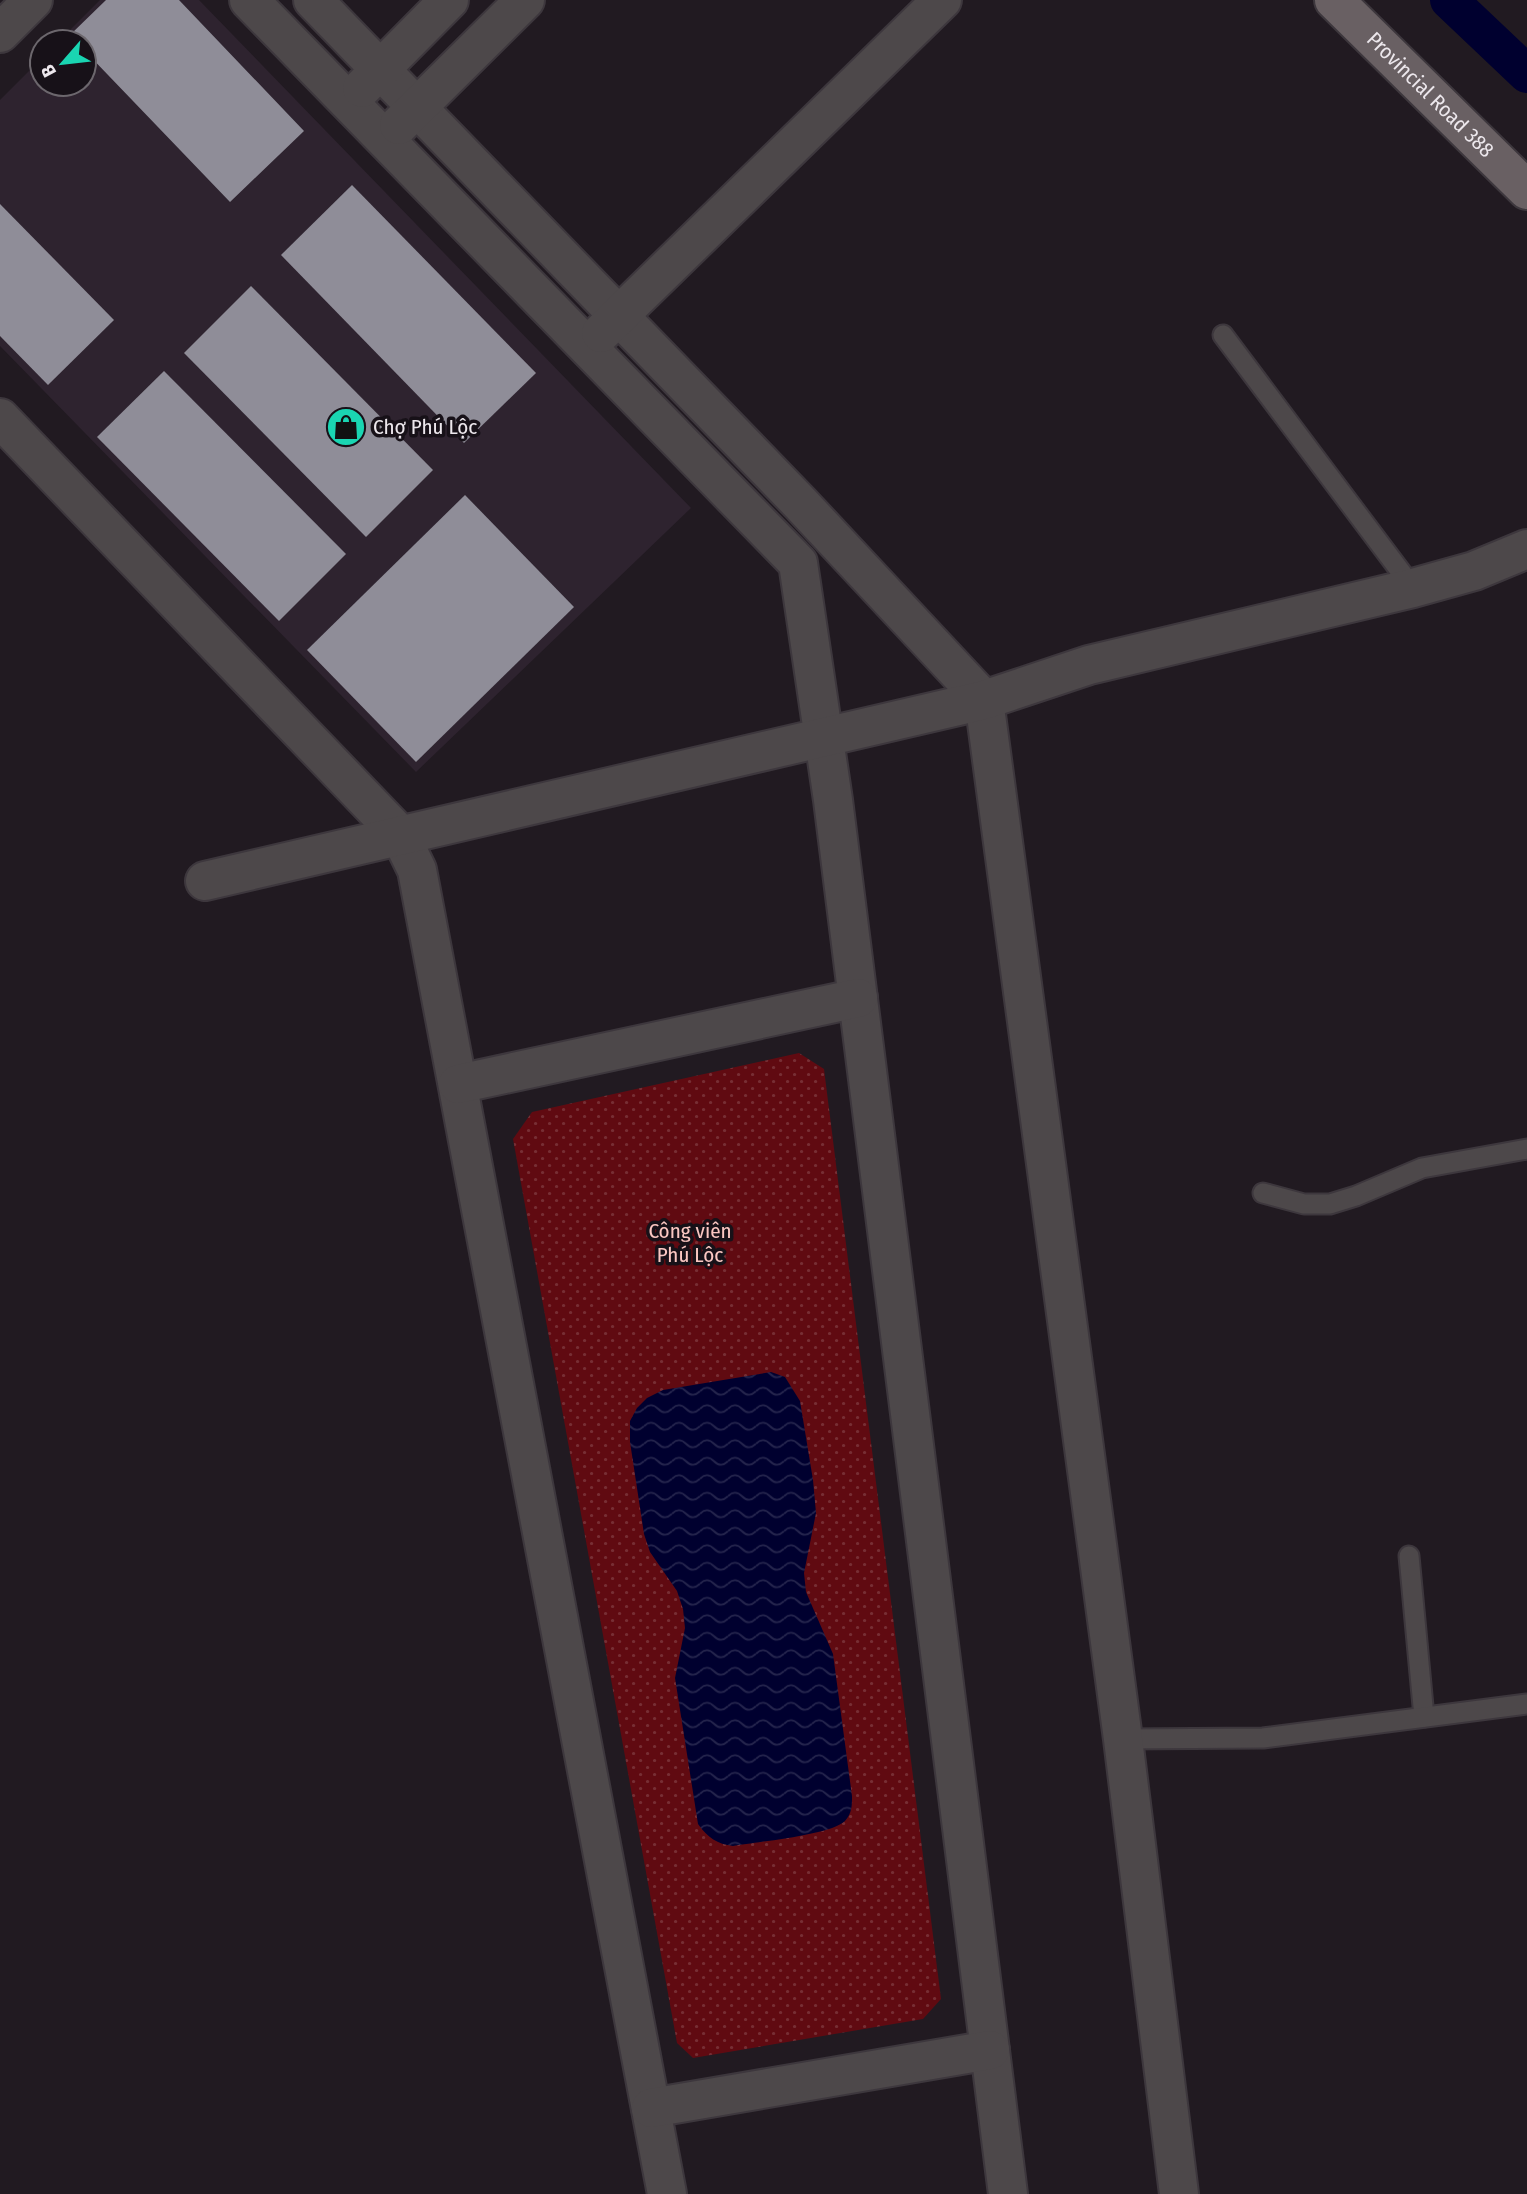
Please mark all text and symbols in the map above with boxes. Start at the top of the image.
street label: Provincial Road 388 [1361,27,1499,163]
north arrow [28,28,98,98]
text: B [36,60,61,81]
shop icon: Chợ Phú Lộc [325,406,367,448]
place label: Chợ Phú Lộc [373,414,477,440]
park label: Công viên Phú Lộc [648,1218,732,1268]

